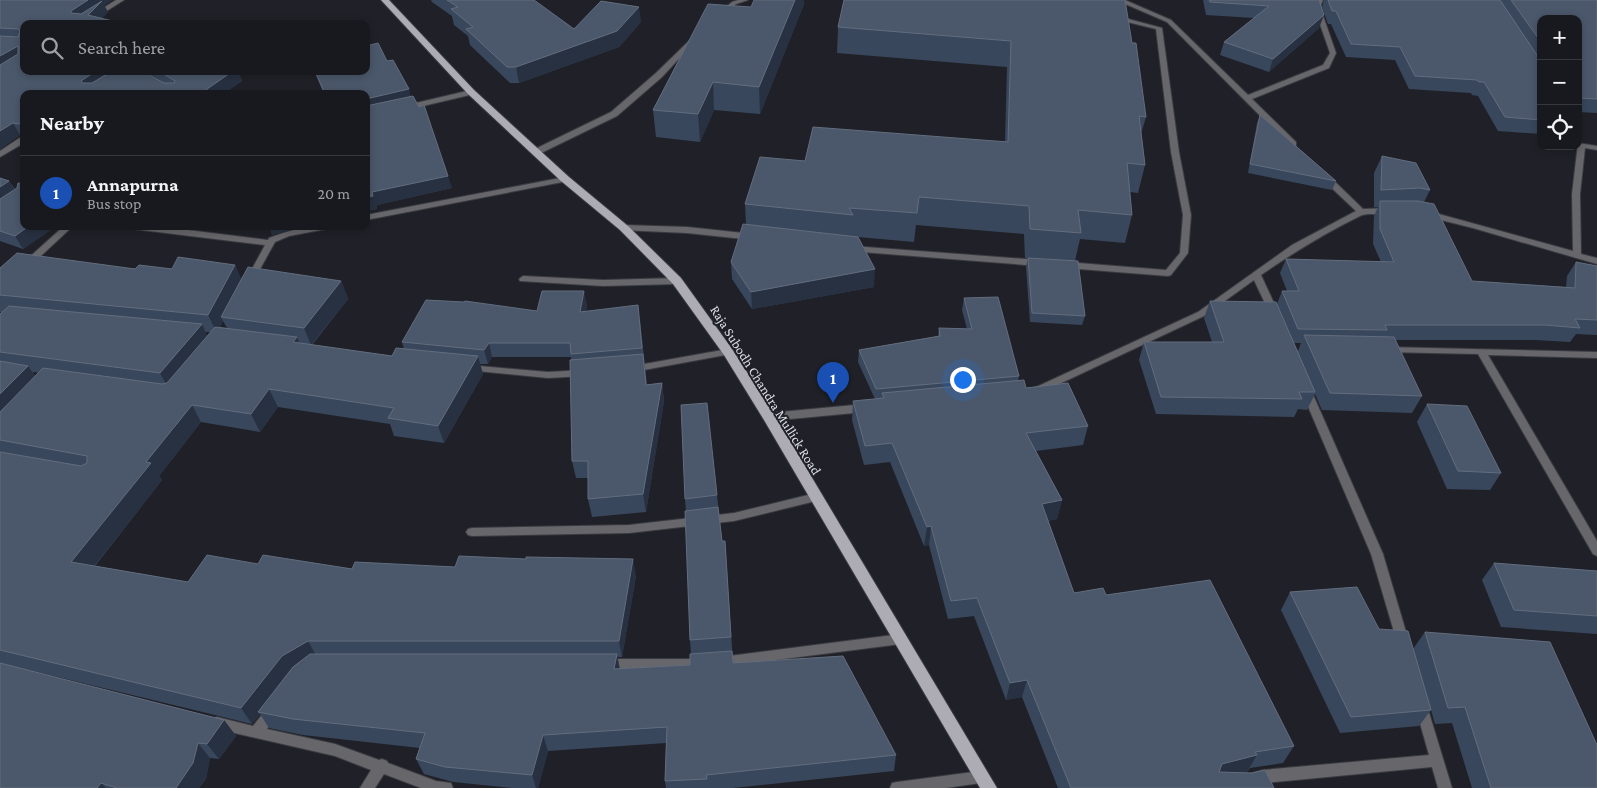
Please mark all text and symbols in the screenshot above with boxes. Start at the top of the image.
map controls [1537,15,1582,150]
button: + [1537,15,1582,60]
search box [20,20,370,75]
icon: search [38,34,66,62]
text: Search here [78,37,165,58]
button: − [1537,60,1582,105]
button: locate [1537,105,1582,150]
text: Nearby [40,111,104,135]
text: Annapurna [87,174,178,195]
text: 1 [53,185,59,202]
text: 20 m [317,185,350,202]
text: Bus stop [87,195,141,212]
street label: Raja Subodh Chandra Mullick Road [706,302,825,479]
pin: 1 [817,362,849,403]
your location [950,367,976,393]

